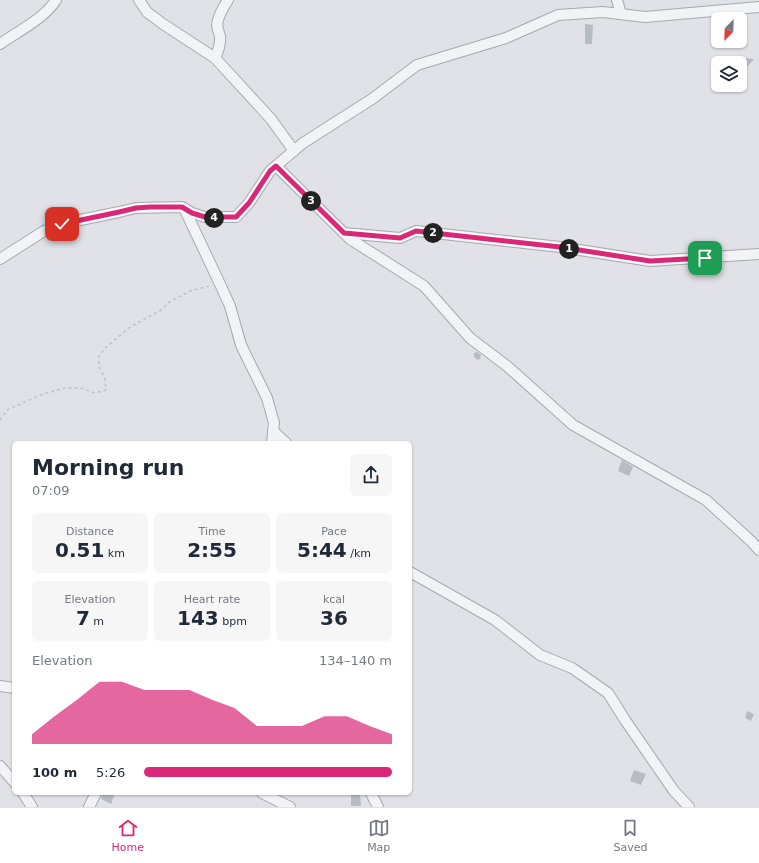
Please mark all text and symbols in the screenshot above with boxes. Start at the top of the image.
north arrow [711,12,747,48]
map controls [711,12,747,92]
button: layers [711,56,747,92]
pin: 3 [301,191,321,211]
text: 3 [307,194,315,207]
pin [45,207,79,241]
pin: 4 [204,208,224,228]
text: 4 [210,211,218,224]
icon: check [51,213,73,235]
pin: 2 [423,223,443,243]
text: 2 [429,226,437,239]
pin: 1 [559,239,579,259]
pin [688,241,722,275]
text: 1 [565,242,573,255]
icon: arrive [694,247,716,269]
button: share [350,454,392,496]
text: Morning run [32,455,184,480]
text: 07:09 [32,483,69,498]
text: Distance [66,525,114,538]
text: Time [199,525,225,538]
text: Pace [321,525,347,538]
text: 0.51 [55,538,104,562]
text: 2:55 [187,538,237,562]
text: 5:44 [297,538,347,562]
text: km [104,547,125,560]
text: /km [347,547,371,560]
text: Elevation [64,593,116,606]
text: Heart rate [184,593,240,606]
text: kcal [323,593,345,606]
text: 7 [76,606,90,630]
text: 143 [177,606,219,630]
text: 36 [320,606,348,630]
text: m [90,615,104,628]
text: bpm [219,615,247,628]
text: Elevation [32,653,92,668]
text: 134–140 m [319,653,392,668]
text: 100 m [32,765,77,780]
text: 5:26 [96,765,125,780]
tab: Home [112,817,144,854]
tab: Map [367,817,390,854]
tab: Saved [613,817,647,854]

